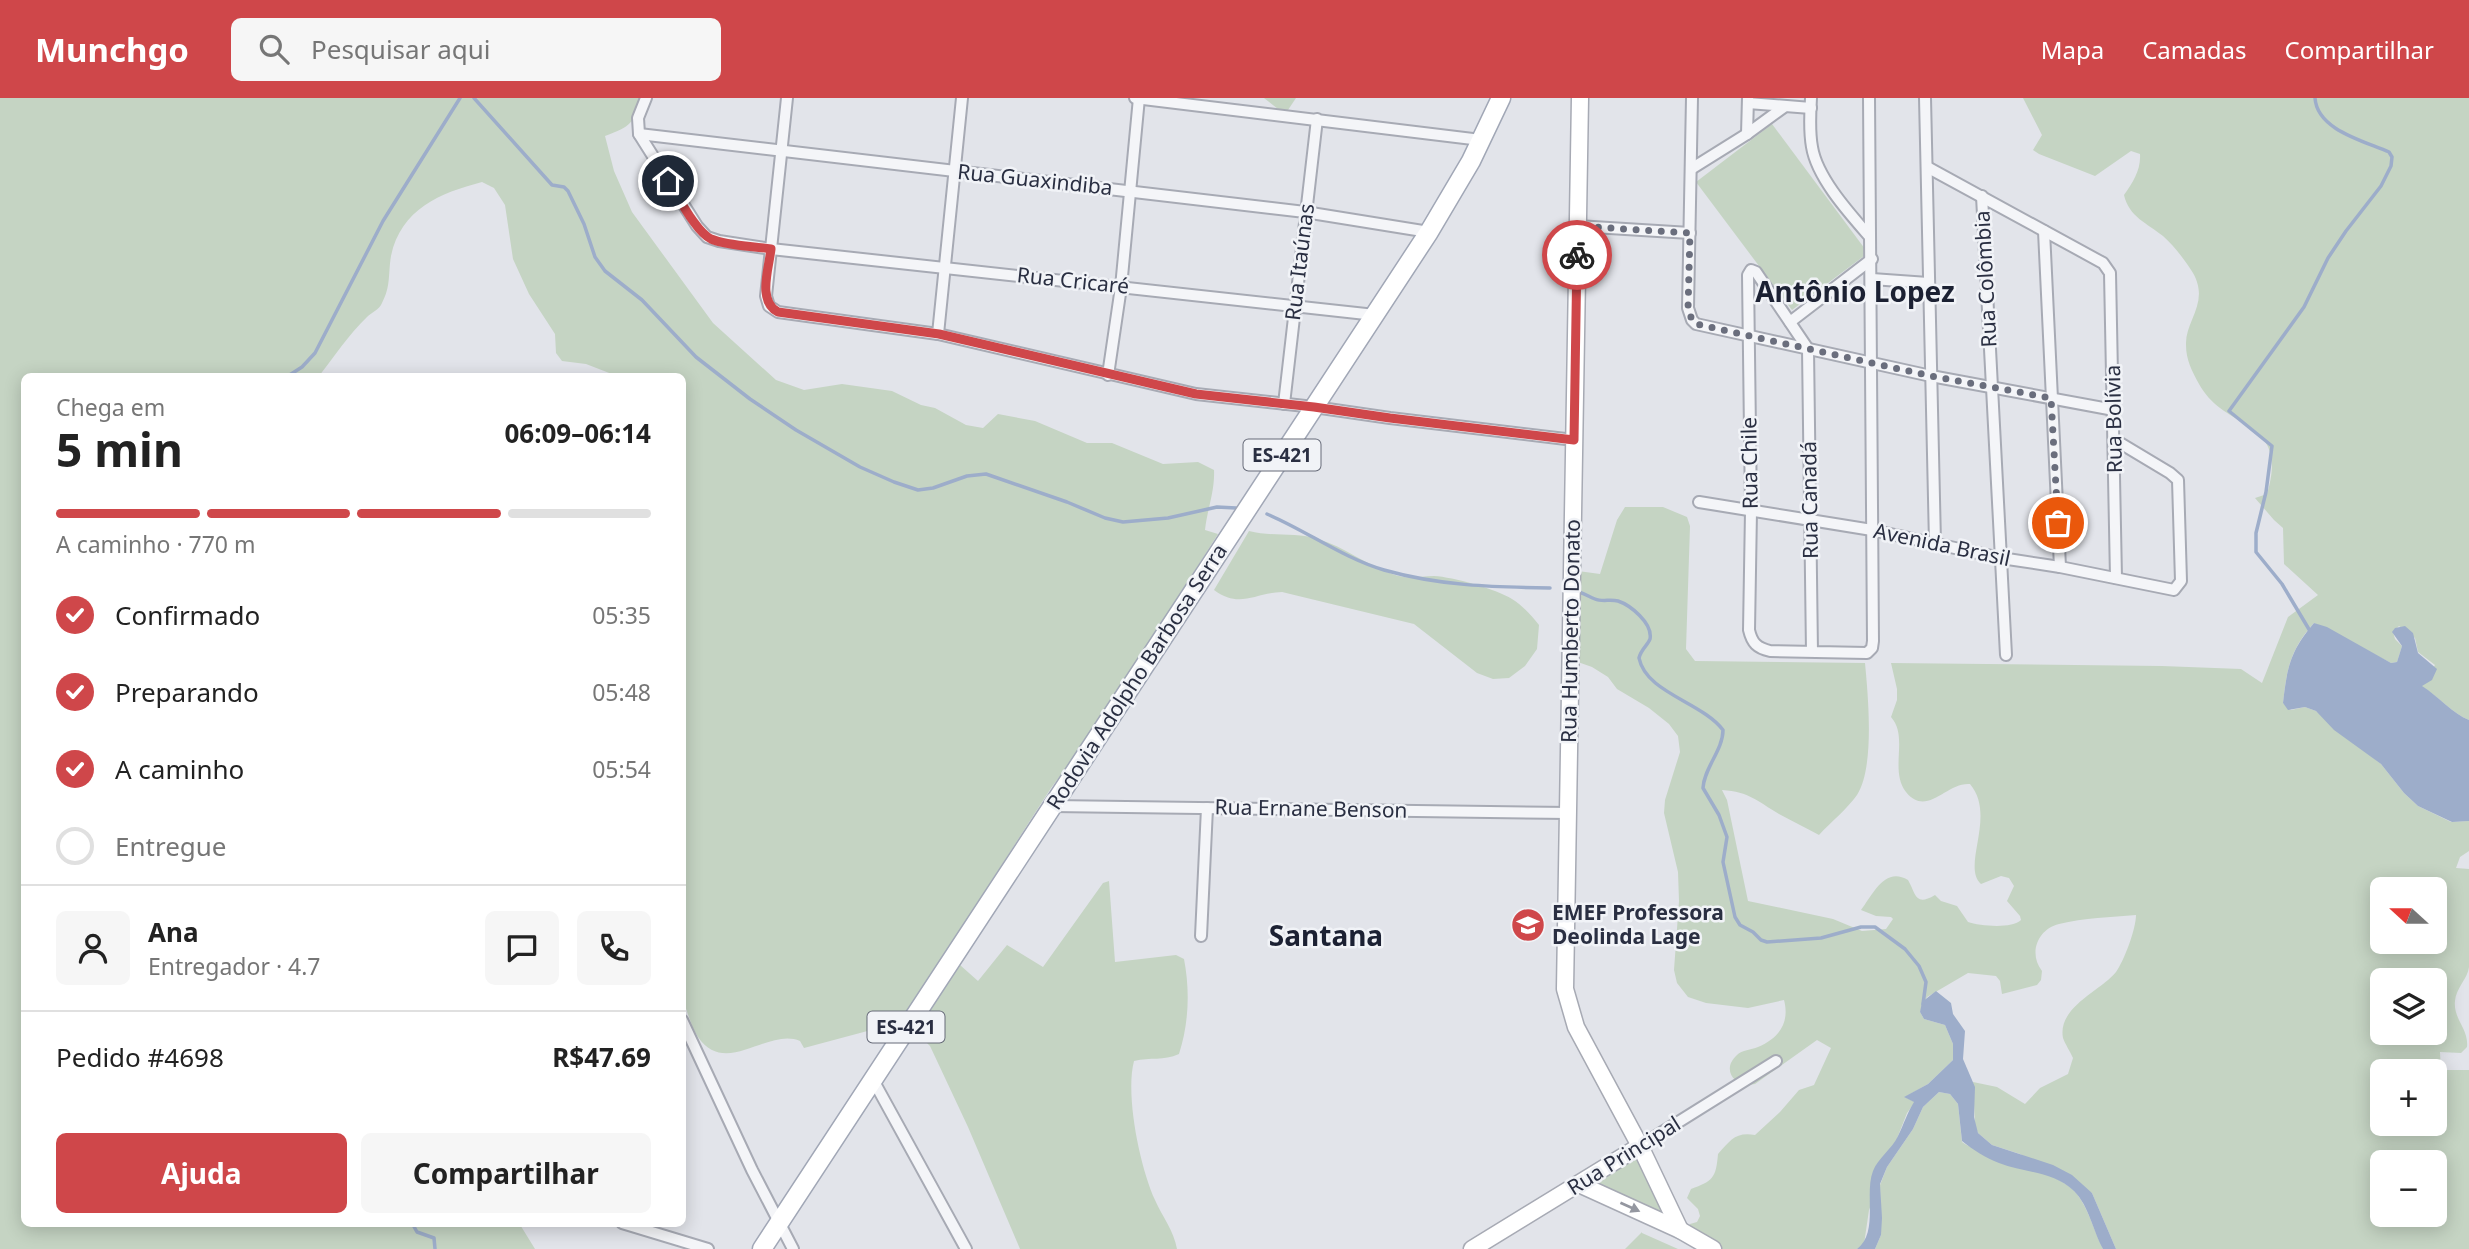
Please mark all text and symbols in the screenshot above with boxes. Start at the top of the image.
search box [231,18,721,81]
text: Munchgo [35,27,189,72]
icon: search [255,30,293,68]
text: Pesquisar aqui [311,31,491,67]
text: Mapa [2041,33,2104,66]
text: Camadas [2142,33,2246,66]
text: Compartilhar [2284,33,2434,66]
pin [638,151,698,211]
street label: Rua Guaxindiba [956,157,1114,201]
icon: home [649,162,687,200]
street label: Rua Itaúnas [1278,202,1320,322]
street label: Rua Colômbia [1967,210,2003,348]
courier [1542,220,1612,290]
icon: bike [1558,236,1596,274]
street label: Rua Cricaré [1016,260,1131,300]
district label: Antônio Lopez [1755,272,1955,310]
street label: Rua Bolívia [2098,365,2128,473]
text: Chega em [56,391,165,423]
text: 06:09–06:14 [504,415,651,451]
street label: Rua Chile [1734,417,1764,509]
text: 5 min [56,418,183,480]
road number: ES-421 [1244,440,1320,470]
street label: Rua Canadá [1794,441,1824,559]
pin [2028,493,2088,553]
icon: bag [2039,504,2077,542]
street label: Avenida Brasil [1871,516,2013,572]
street label: Rua Humberto Donato [1554,519,1586,743]
text: A caminho · 770 m [56,528,255,560]
street label: Rodovia Adolpho Barbosa Serra [1039,538,1233,815]
icon: check [56,596,94,634]
text: Confirmado [115,597,260,633]
text: 05:35 [592,599,651,631]
icon: check [56,673,94,711]
text: Preparando [115,674,259,710]
text: 05:48 [592,676,651,708]
icon: check [56,750,94,788]
text: A caminho [115,751,244,787]
text: 05:54 [592,753,651,785]
street label: Rua Ernane Benson [1214,792,1408,824]
text: Entregue [115,828,227,864]
north arrow [2370,877,2446,954]
map controls [2370,877,2447,1227]
place label: EMEF Professora Deolinda Lage [1552,898,1724,950]
school or university icon: EMEF Professora Deolinda Lage [1509,906,1547,944]
button: person [56,911,130,985]
button: chat [485,911,559,985]
button: phone [577,911,651,985]
text: Ana [148,914,198,950]
district label: Santana [1269,916,1383,954]
text: Entregador · 4.7 [148,950,321,982]
button: layers [2370,968,2447,1045]
road number: ES-421 [867,1012,944,1043]
text: Pedido #4698 [56,1039,224,1075]
text: R$47.69 [552,1039,651,1075]
button: + [2370,1059,2447,1136]
street label: Rua Principal [1561,1109,1685,1201]
button: Ajuda [56,1133,347,1213]
button: Compartilhar [361,1133,651,1213]
button: − [2370,1150,2447,1227]
one-way arrow [1619,1202,1640,1213]

